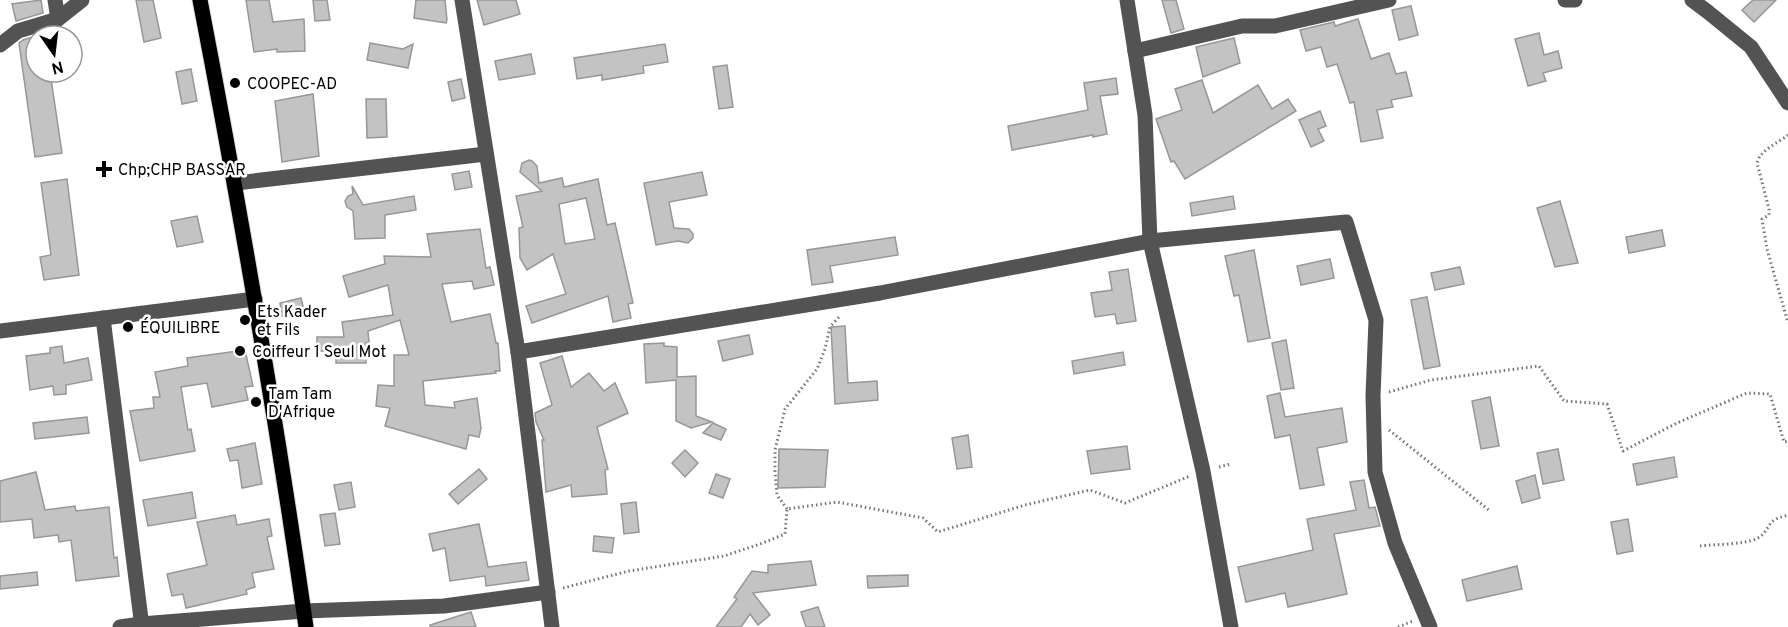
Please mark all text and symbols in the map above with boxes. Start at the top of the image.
north arrow [24,24,84,84]
text: N [49,56,65,78]
place label: COOPEC-AD [247,75,337,95]
marker: COOPEC-AD [228,76,242,90]
marker: Chp;CHP BASSAR [95,160,113,178]
place label: Chp;CHP BASSAR [118,161,246,181]
place label: Ets Kader et Fils [257,303,327,341]
marker: Ets Kader et Fils [238,313,252,327]
place label: ÉQUILIBRE [140,317,220,339]
marker: ÉQUILIBRE [121,320,135,334]
place label: Coiffeur 1 Seul Mot [252,343,386,363]
marker: Coiffeur 1 Seul Mot [233,344,247,358]
place label: Tam Tam D'Afrique [268,385,335,423]
marker: Tam Tam D'Afrique [249,395,263,409]

